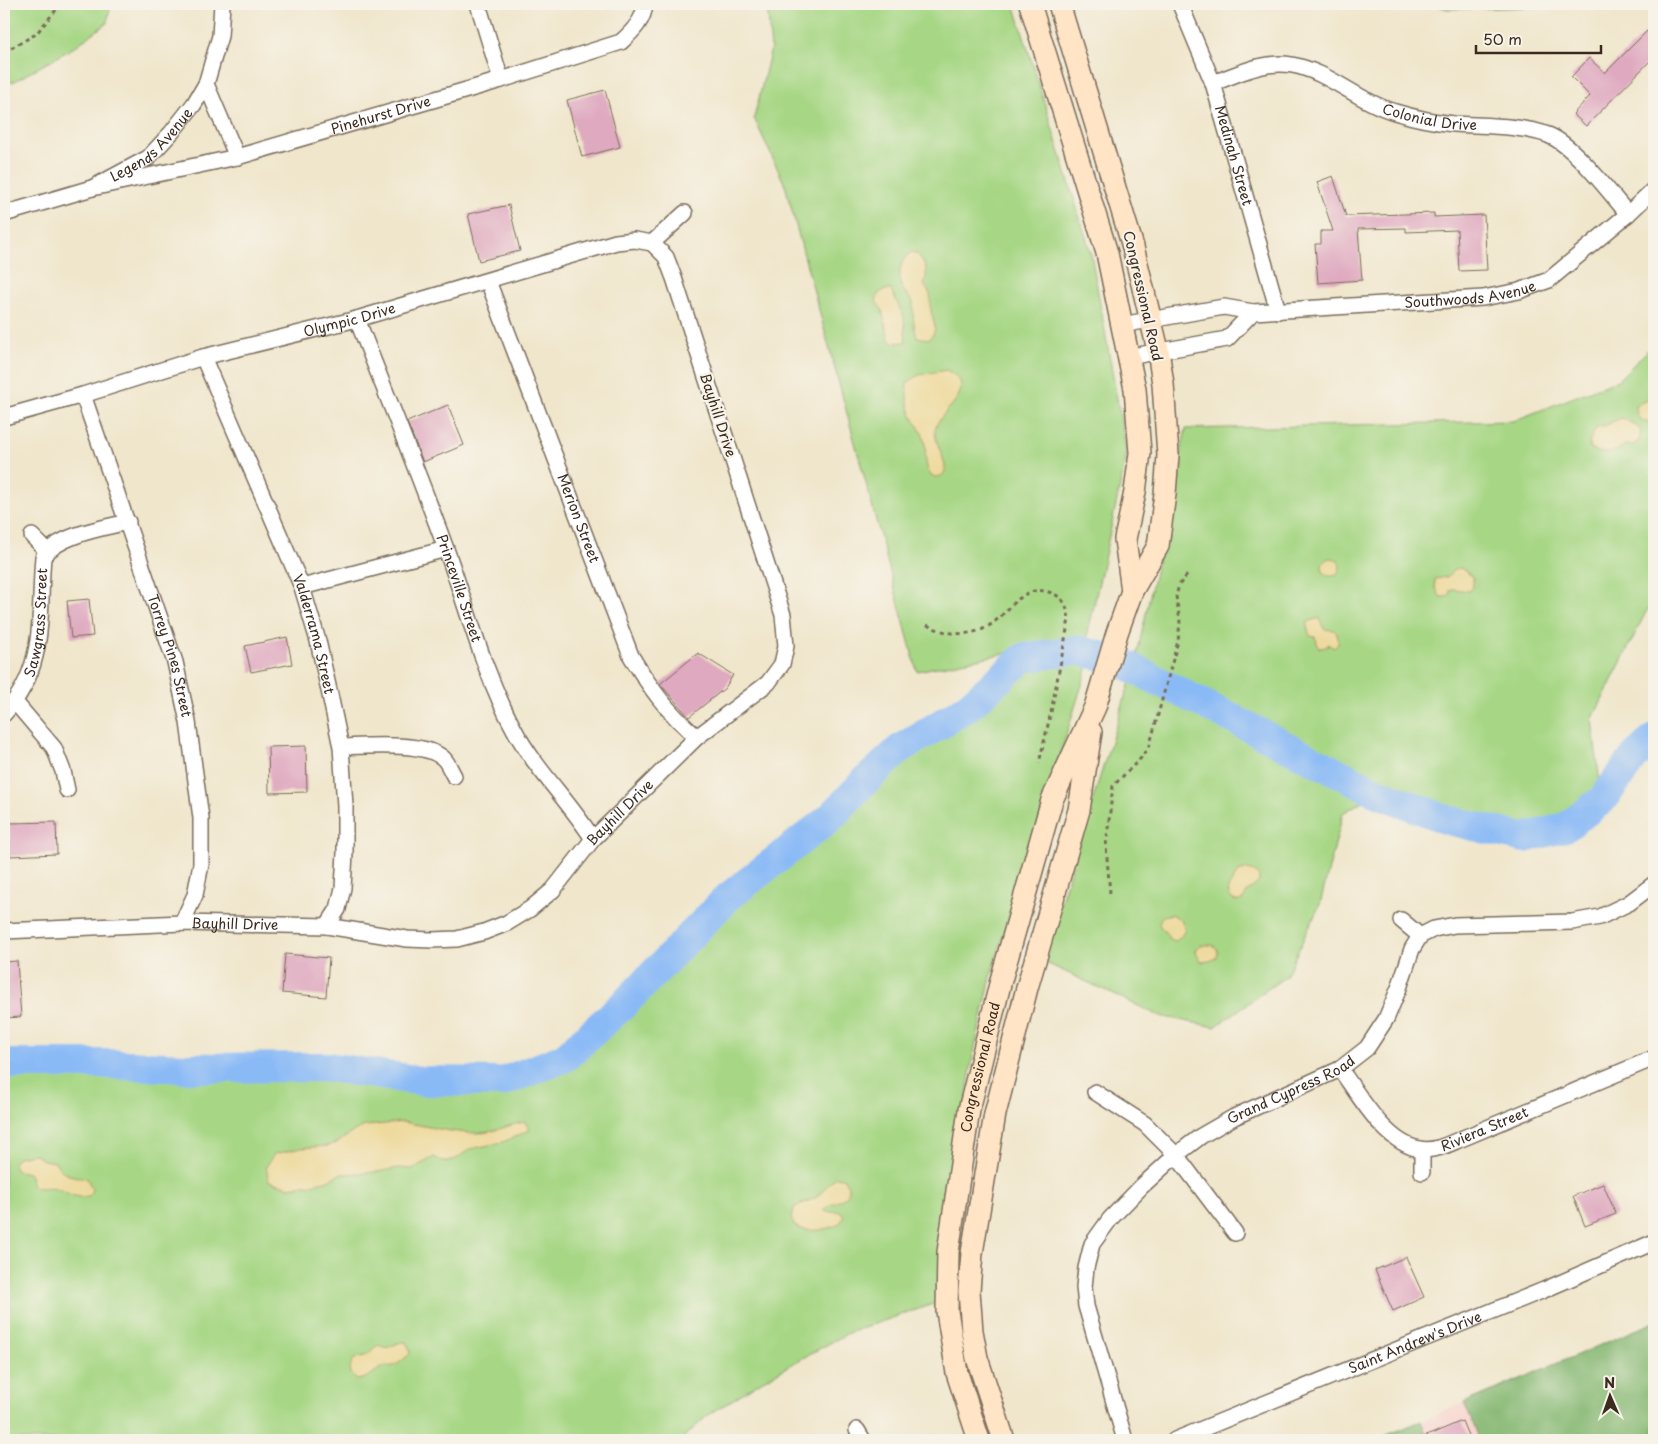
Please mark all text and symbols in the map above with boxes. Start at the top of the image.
scale bar [1476,22,1600,54]
text: 50 m [1483,27,1522,50]
street label: Pinehurst Drive [328,90,433,139]
street label: Colonial Drive [1379,98,1477,135]
street label: Legends Avenue [106,103,197,187]
street label: Medinah Street [1210,103,1258,208]
street label: Congressional Road [1118,229,1169,363]
street label: Southwoods Avenue [1404,275,1539,313]
street label: Olympic Drive [301,297,398,342]
street label: Bayhill Drive [695,370,742,460]
street label: Merion Street [552,471,606,566]
street label: Princeville Street [432,531,488,645]
street label: Sawgrass Street [18,567,52,680]
street label: Valderrama Street [288,571,341,696]
street label: Torrey Pines Street [142,591,198,719]
street label: Bayhill Drive [581,774,658,850]
street label: Bayhill Drive [191,912,279,935]
street label: Congressional Road [955,1000,1005,1134]
street label: Grand Cypress Road [1223,1050,1359,1129]
street label: Riviera Street [1437,1101,1531,1157]
street label: Saint Andrew's Drive [1345,1306,1484,1378]
north arrow [1586,1372,1636,1422]
text: N [1604,1372,1615,1393]

